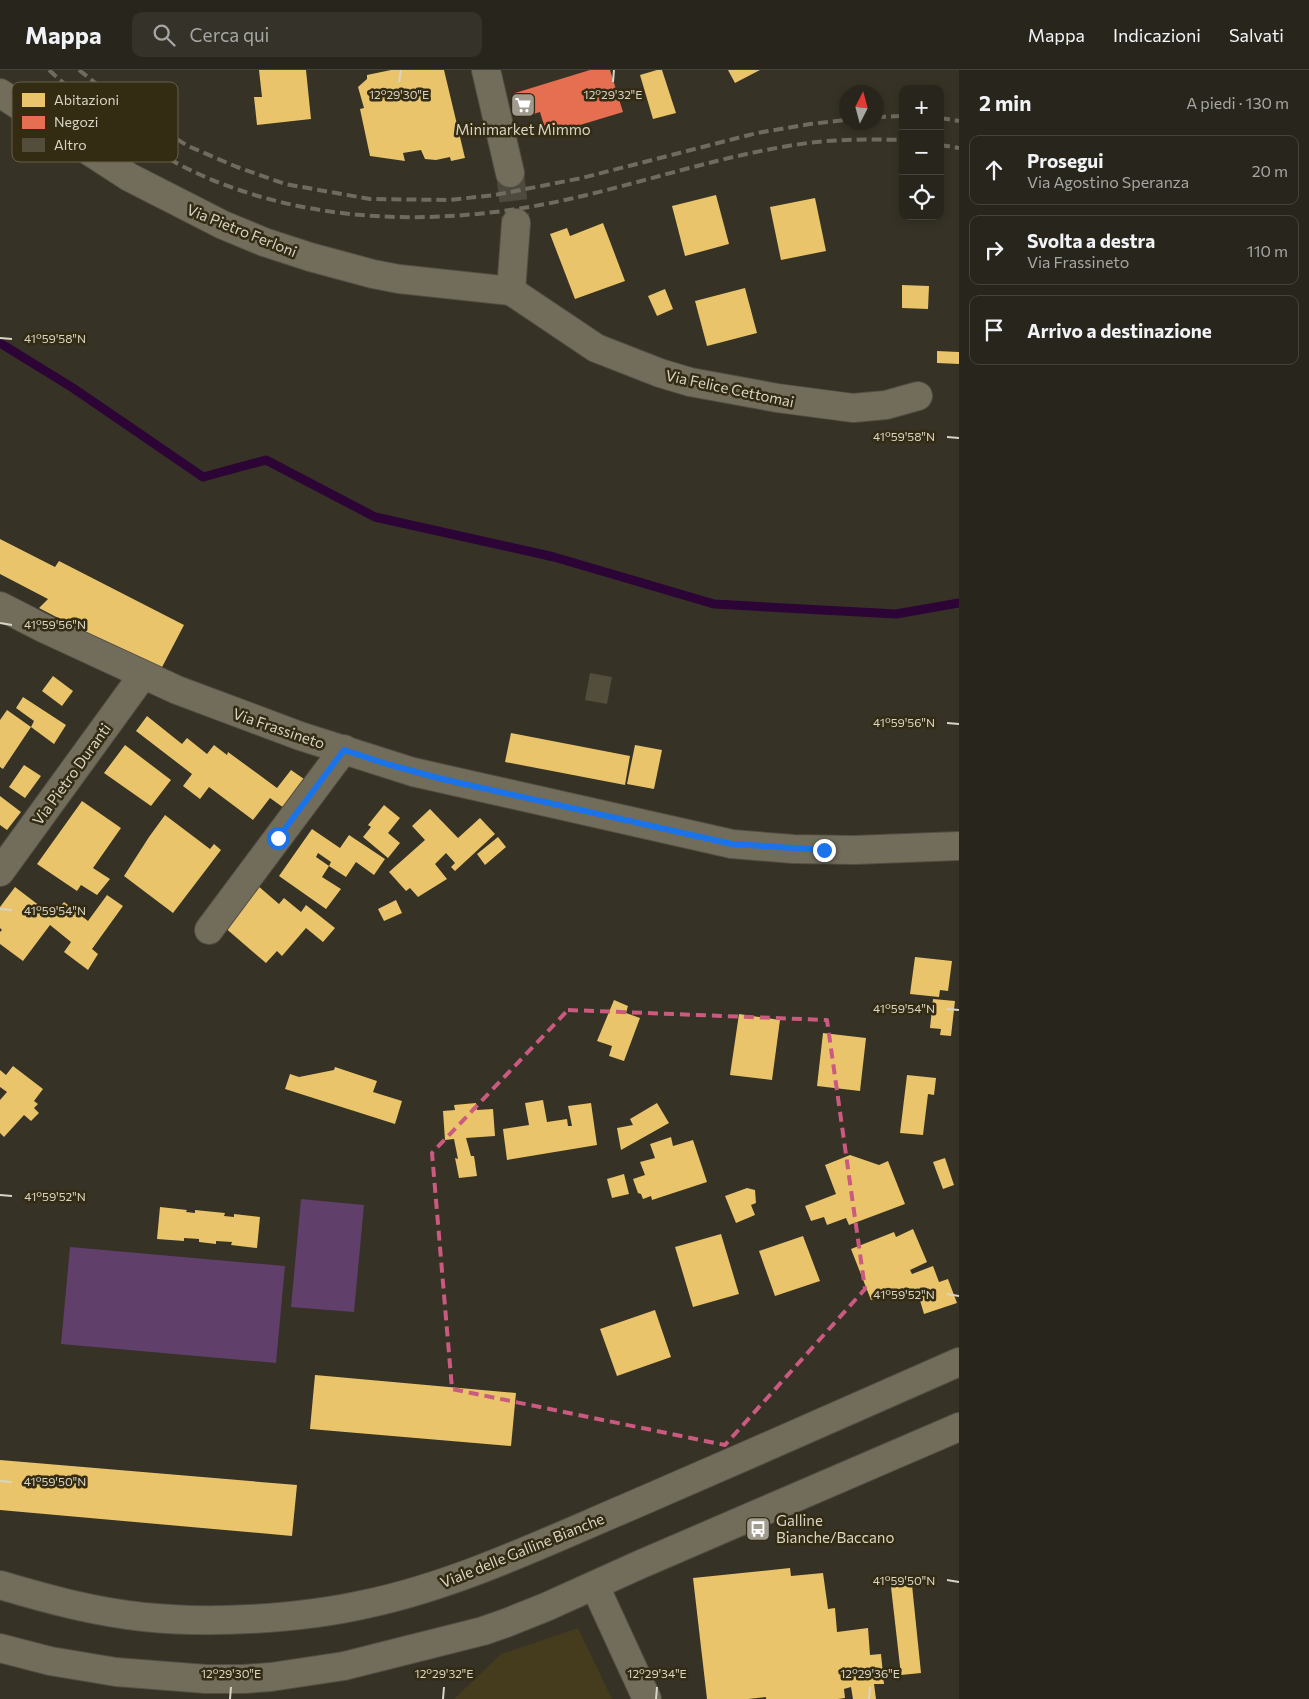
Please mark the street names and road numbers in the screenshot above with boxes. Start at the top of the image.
street label: Via Pietro Ferloni [184,200,300,260]
street label: Via Felice Cettomai [664,366,796,410]
street label: Via Frassineto [231,704,327,752]
street label: Via Pietro Duranti [28,720,114,828]
street label: Viale delle Galline Bianche [437,1509,607,1591]

